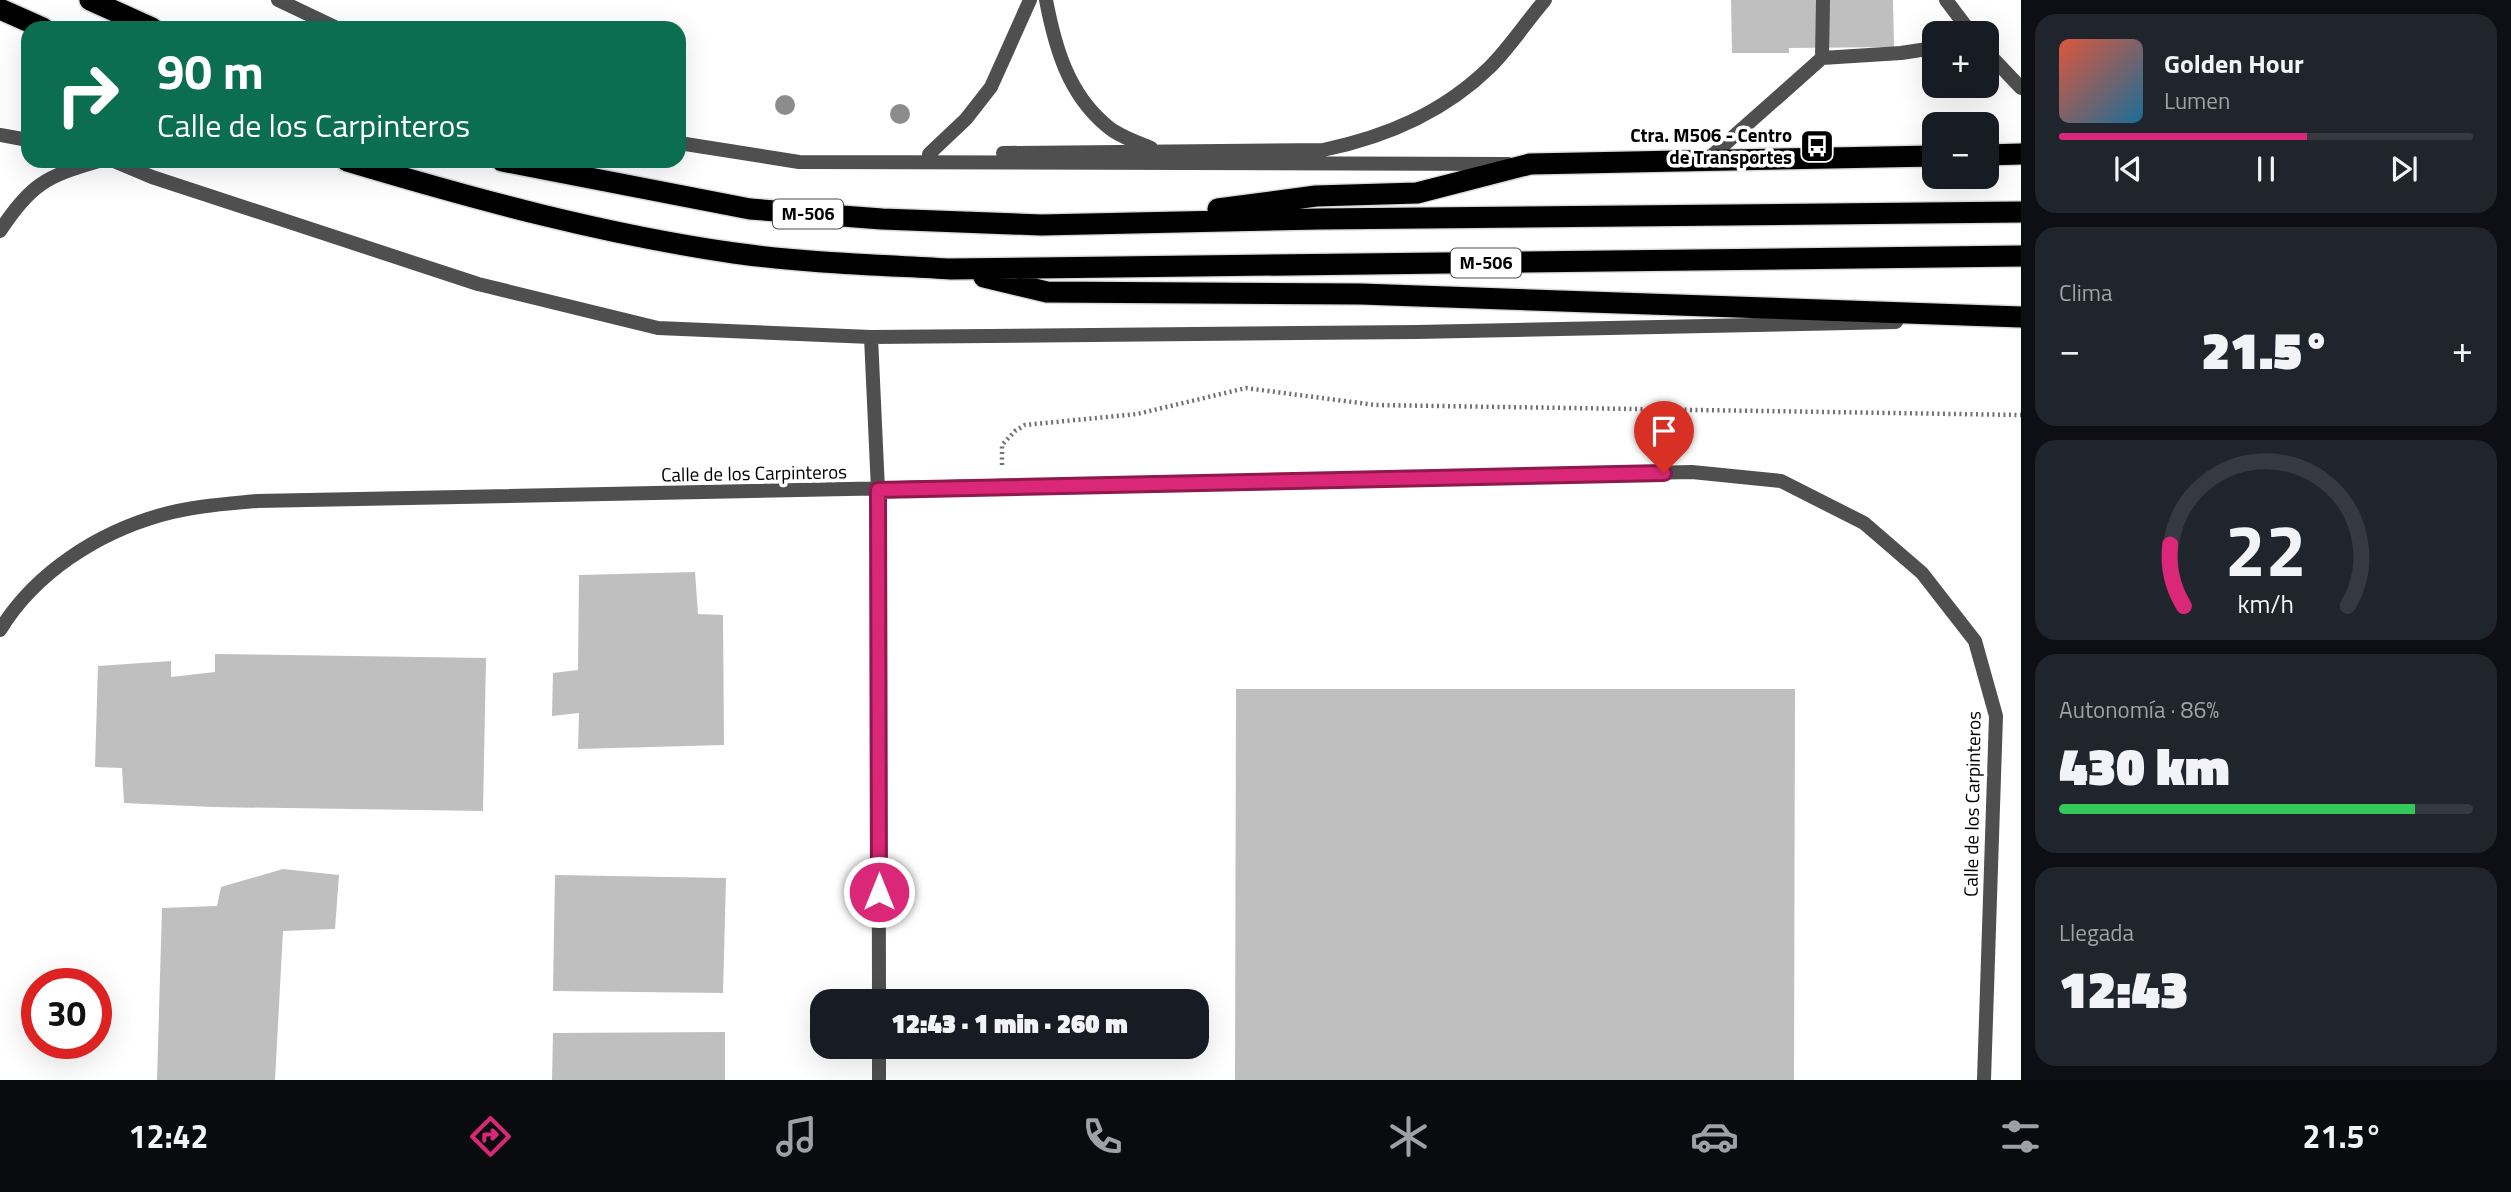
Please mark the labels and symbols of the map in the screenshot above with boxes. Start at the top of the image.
place label: Ctra. M506 - Centro de Transportes [1630,120,1792,171]
bus stop icon: Ctra. M506 - Centro de Transportes [1798,127,1836,165]
road number: M-506 [773,200,843,229]
road number: M-506 [1451,248,1521,278]
pin [1634,401,1694,473]
street label: Calle de los Carpinteros [661,456,847,489]
street label: Calle de los Carpinteros [1955,711,1988,897]
position arrow [842,855,916,929]
speed limit sign: 30 [21,968,112,1059]

